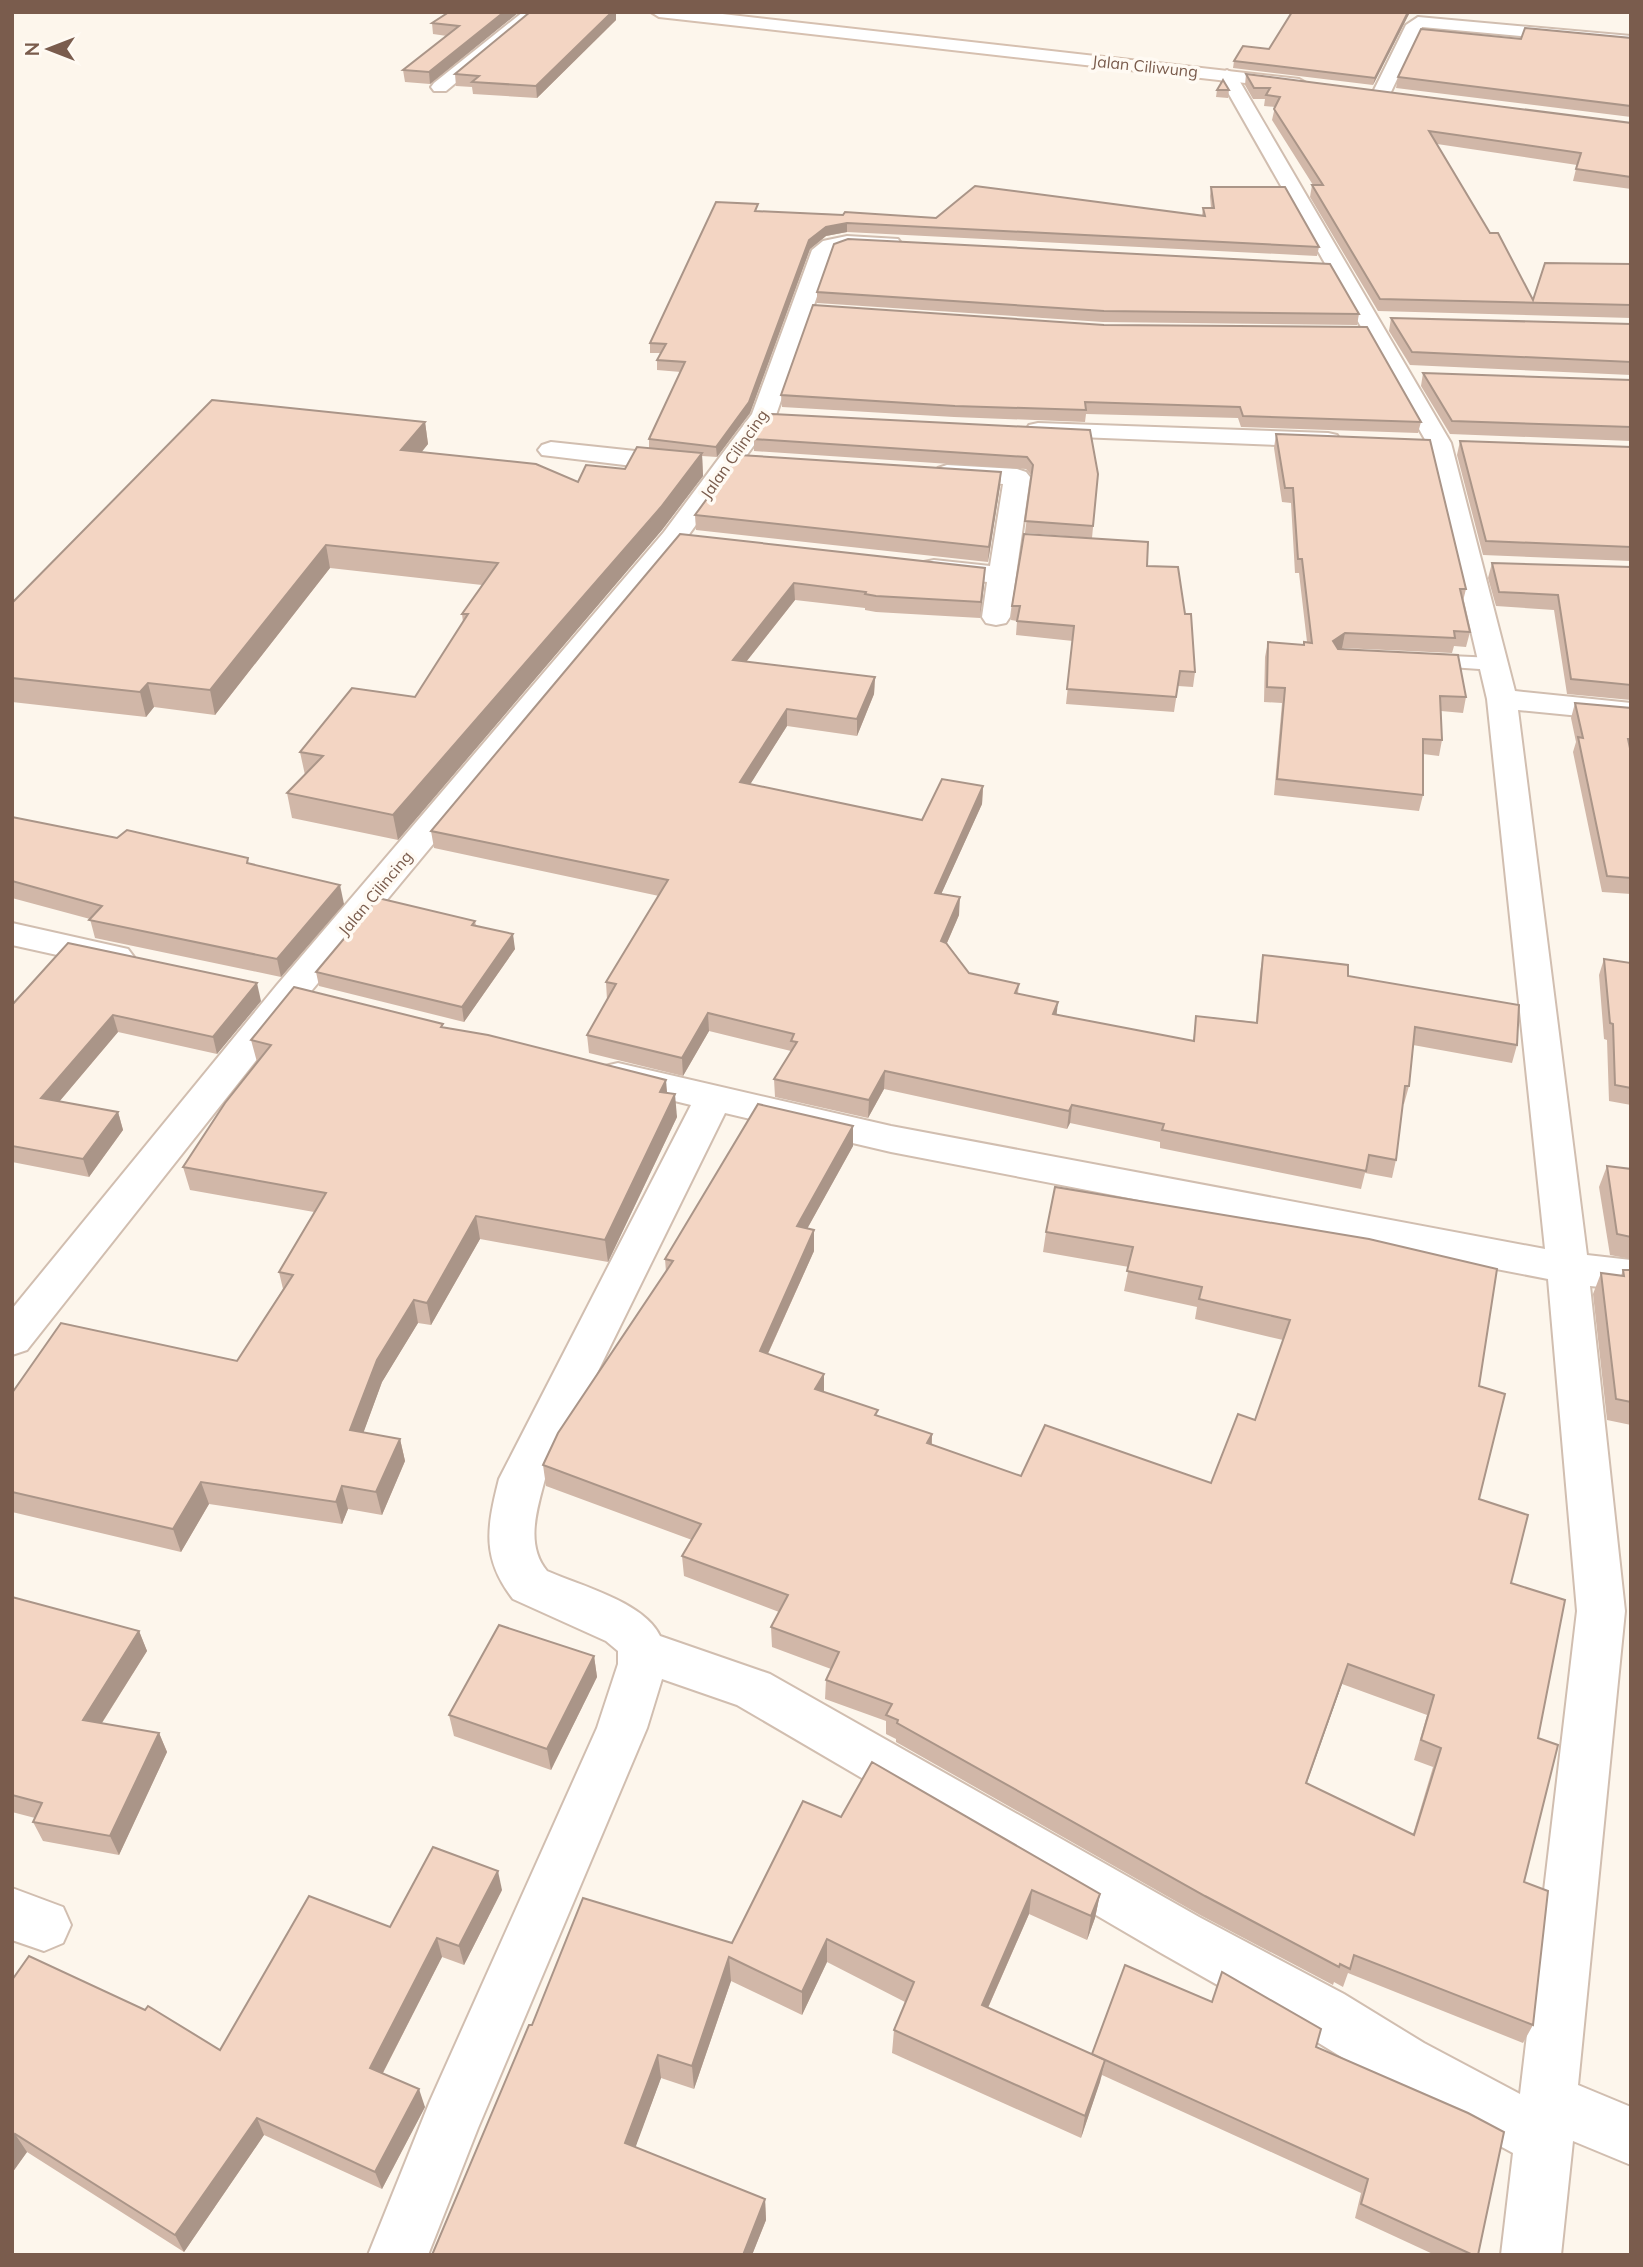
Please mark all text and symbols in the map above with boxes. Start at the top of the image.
north arrow [14,14,84,84]
text: N [20,42,44,56]
street label: Jalan Ciliwung [1091,50,1199,82]
street label: Jalan Cilincing [696,406,772,502]
street label: Jalan Cilincing [334,847,416,939]

